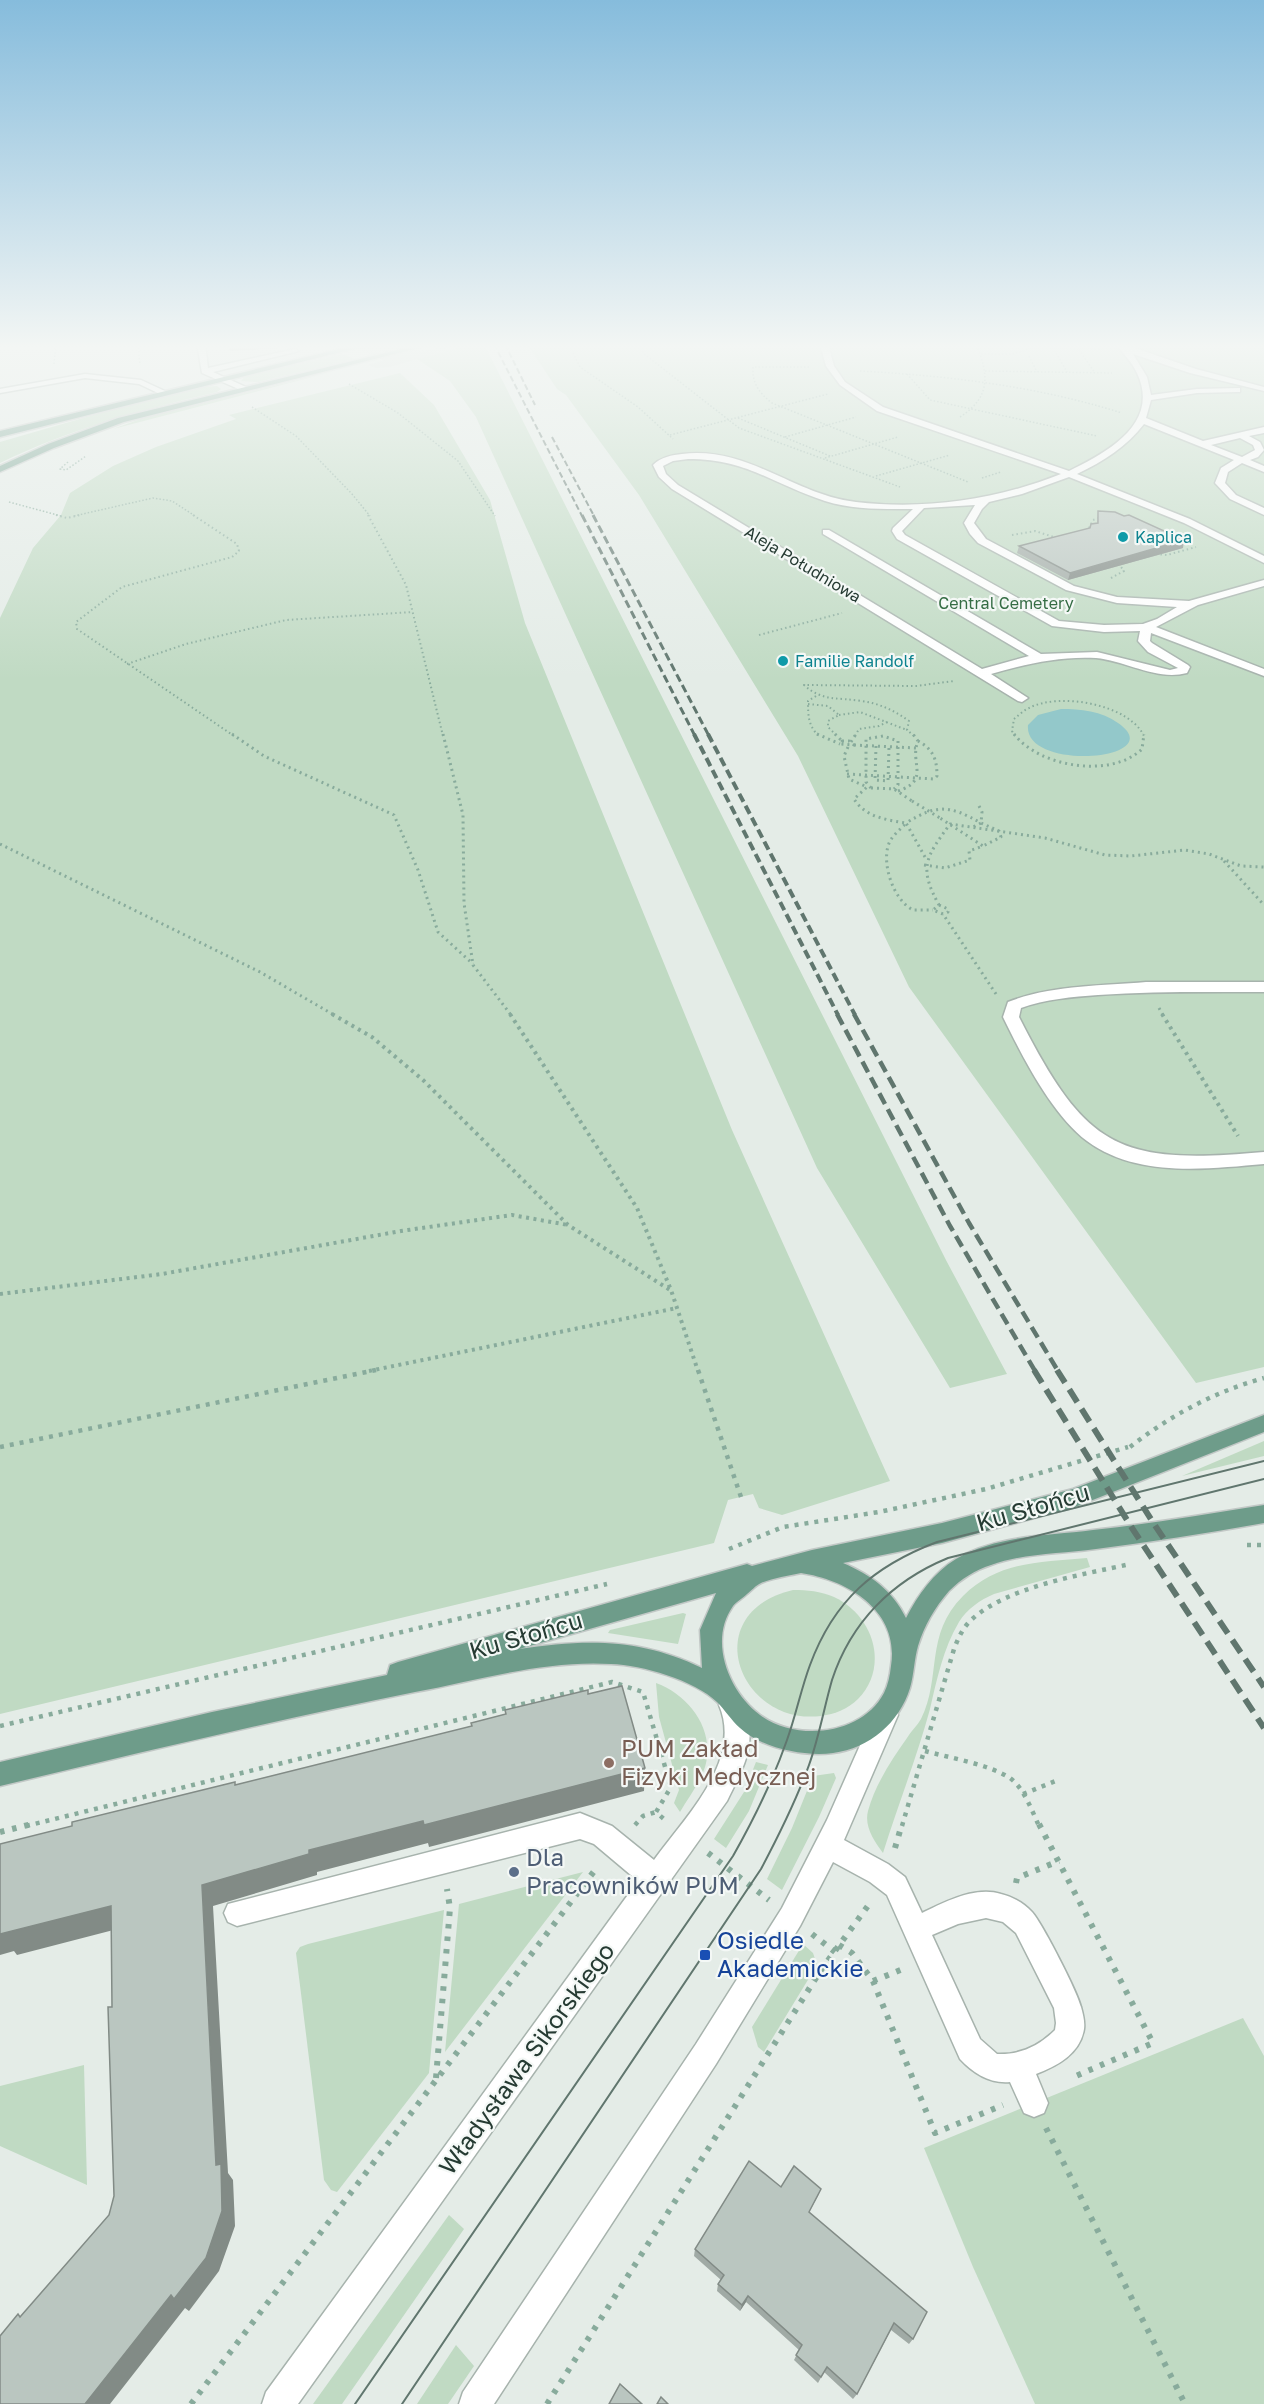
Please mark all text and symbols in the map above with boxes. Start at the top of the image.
street label: Aleja Południowa [741,521,865,607]
place label: Kaplica [1135,527,1192,547]
marker: Kaplica [1116,530,1130,544]
park label: Central Cemetery [938,593,1074,613]
place label: Familie Randolf [795,651,914,671]
marker: Familie Randolf [776,654,790,668]
street label: Ku Słońcu [973,1477,1093,1537]
street label: Ku Słońcu [466,1605,586,1665]
place label: PUM Zakład Fizyki Medycznej [621,1733,816,1790]
marker: PUM Zakład Fizyki Medycznej [602,1756,616,1770]
place label: Dla Pracowników PUM [526,1842,739,1899]
marker: Dla Pracowników PUM [507,1865,521,1879]
place label: Osiedle Akademickie [717,1925,863,1982]
street label: Władysława Sikorskiego [432,1936,620,2180]
marker: Osiedle Akademickie [698,1948,712,1962]

